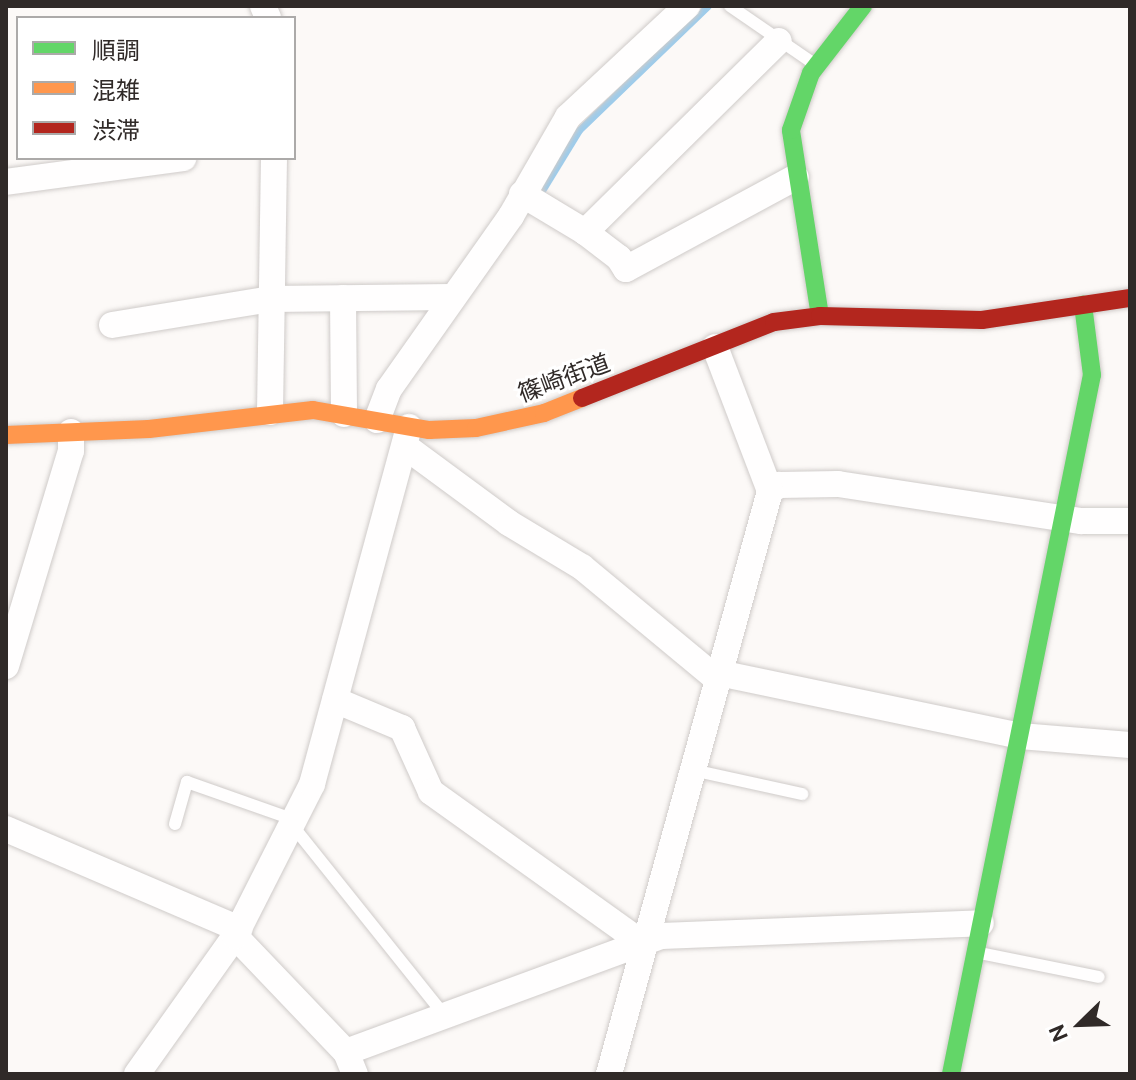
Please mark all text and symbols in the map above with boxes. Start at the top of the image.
legend [16,16,296,160]
text: 順調 [92,37,140,64]
text: 混雑 [92,77,140,104]
text: 渋滞 [92,117,140,144]
street label: 篠崎街道 [514,348,614,408]
north arrow [1040,984,1120,1064]
text: N [1043,1021,1072,1046]

